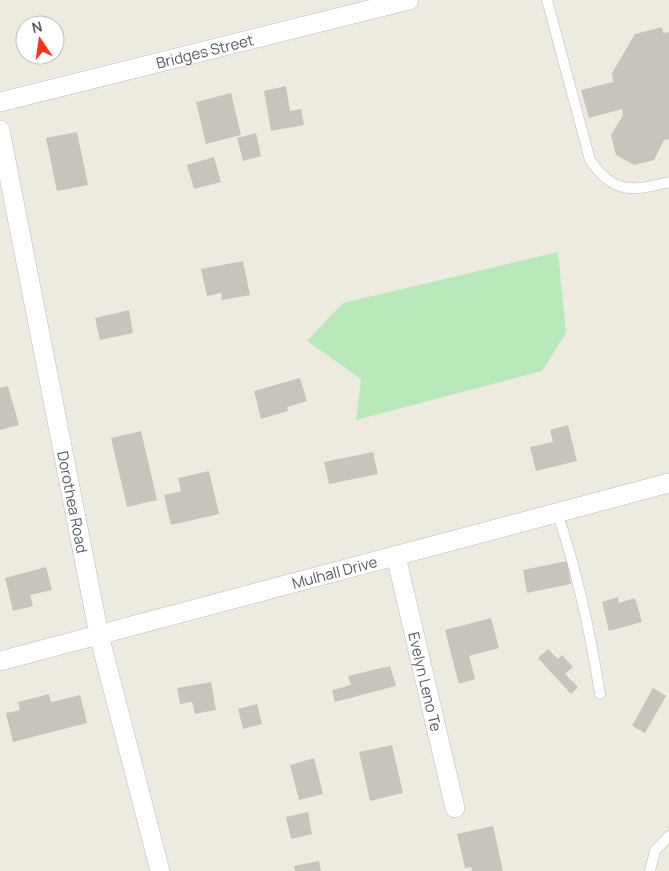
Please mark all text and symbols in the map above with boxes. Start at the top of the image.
north arrow [15,15,65,65]
text: N [30,16,44,37]
street label: Bridges Street [154,29,256,73]
street label: Dorothea Road [53,449,93,555]
street label: Mulhall Drive [289,551,380,593]
street label: Evelyn Leno Te [404,630,447,734]

